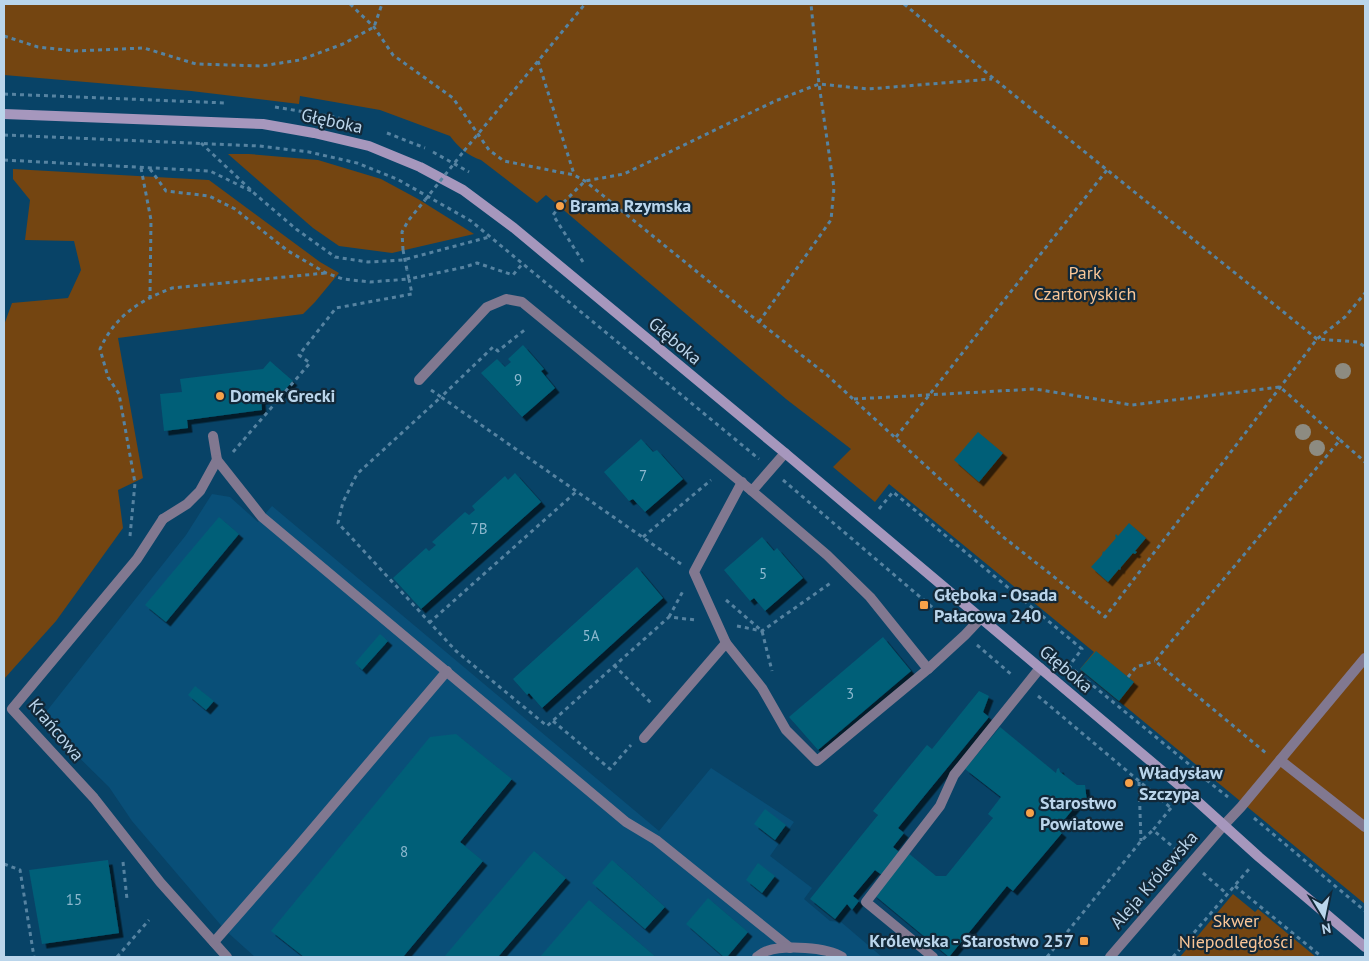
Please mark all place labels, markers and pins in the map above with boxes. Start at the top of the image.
place label: Brama Rzymska [570,194,691,217]
marker: Brama Rzymska [554,200,566,212]
place label: Domek Grecki [230,384,335,407]
marker: Domek Grecki [214,390,226,402]
place label: Głęboka - Osada Pałacowa 240 [934,583,1057,627]
marker: Głęboka - Osada Pałacowa 240 [918,599,930,611]
place label: Władysław Szczypa [1139,761,1224,805]
marker: Władysław Szczypa [1123,777,1135,789]
place label: Starostwo Powiatowe [1040,791,1124,835]
marker: Starostwo Powiatowe [1024,807,1036,819]
place label: Królewska - Starostwo 257 [869,929,1074,952]
marker: Królewska - Starostwo 257 [1078,935,1090,947]

